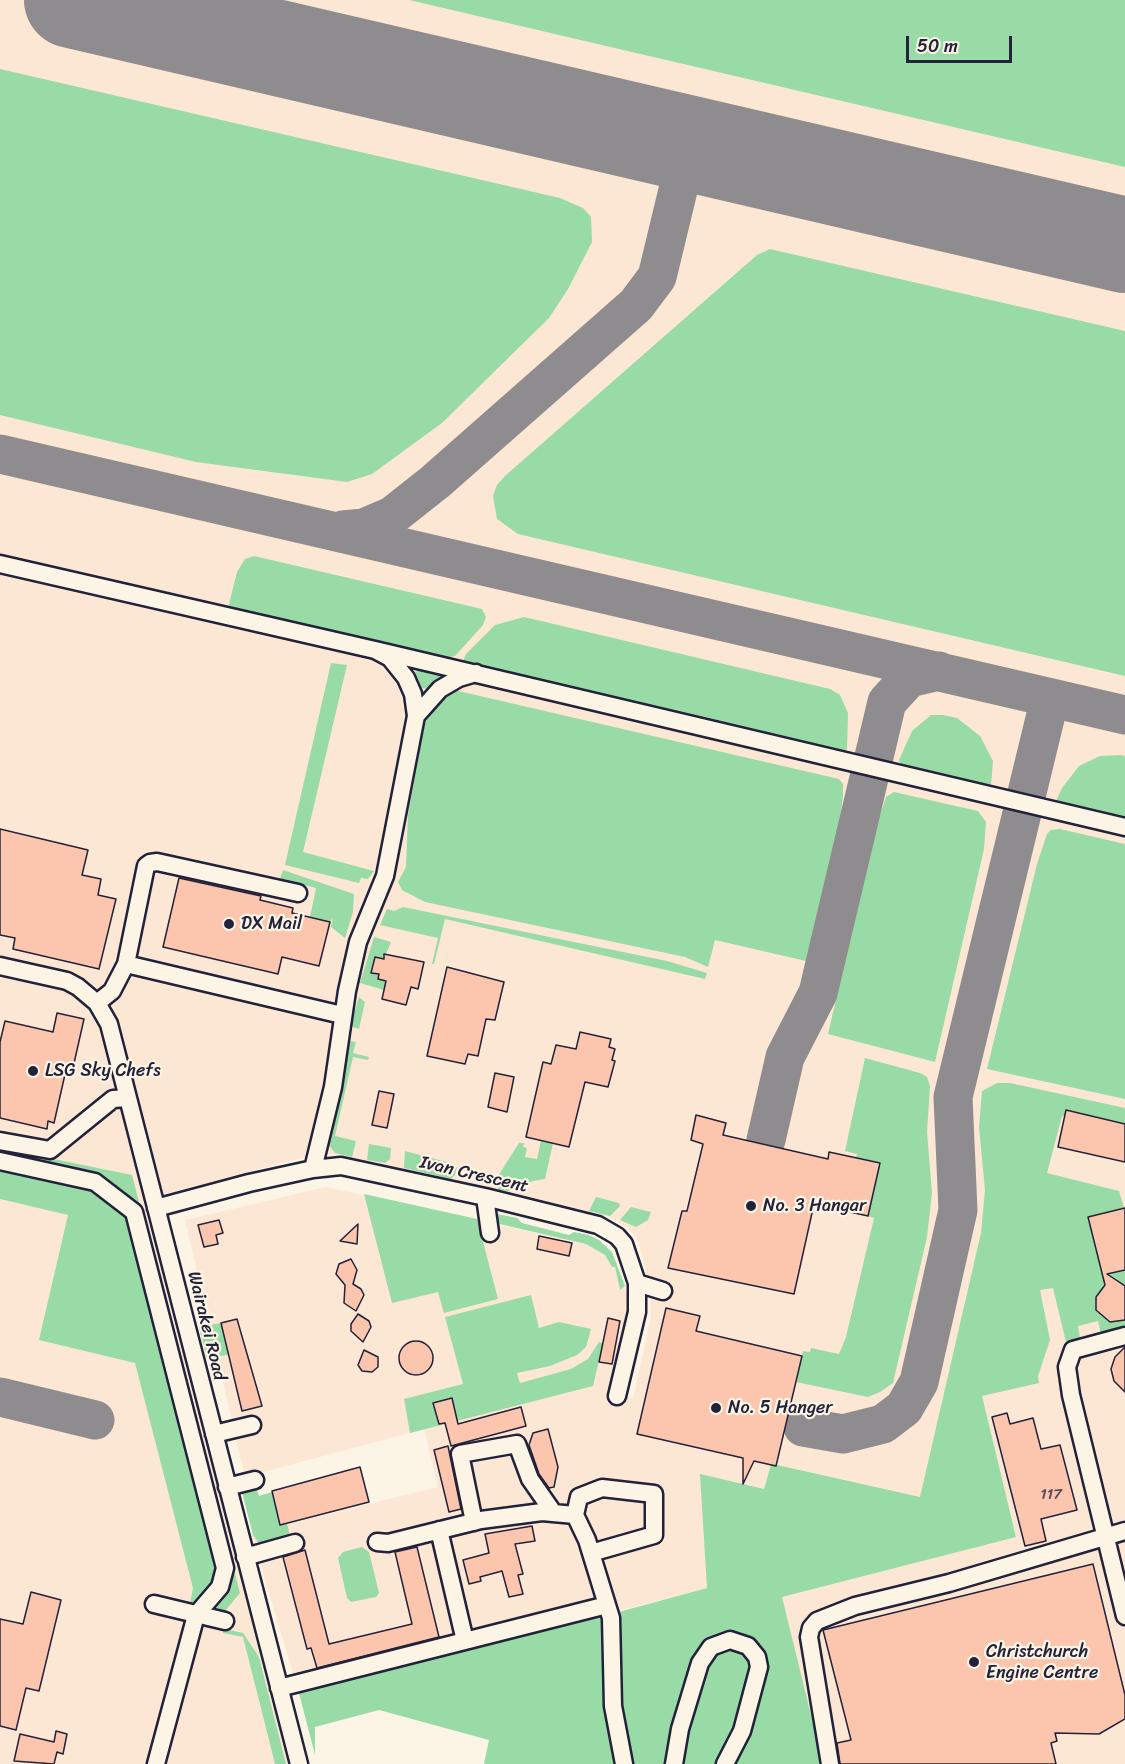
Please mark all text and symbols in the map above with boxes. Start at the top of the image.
scale bar [909,24,1016,62]
text: 50 m [917,30,958,62]
place label: DX Mail [241,913,302,935]
marker: DX Mail [222,917,236,931]
place label: LSG Sky Chefs [45,1060,161,1082]
marker: LSG Sky Chefs [26,1064,40,1078]
street label: Ivan Crescent [418,1152,530,1198]
place label: No. 3 Hangar [763,1195,866,1217]
marker: No. 3 Hangar [744,1199,758,1213]
street label: Wairakei Road [182,1269,230,1383]
place label: No. 5 Hanger [728,1397,833,1419]
marker: No. 5 Hanger [709,1401,723,1415]
house number: 117 [1040,1486,1062,1504]
place label: Christchurch Engine Centre [986,1641,1098,1684]
marker: Christchurch Engine Centre [967,1655,981,1669]

